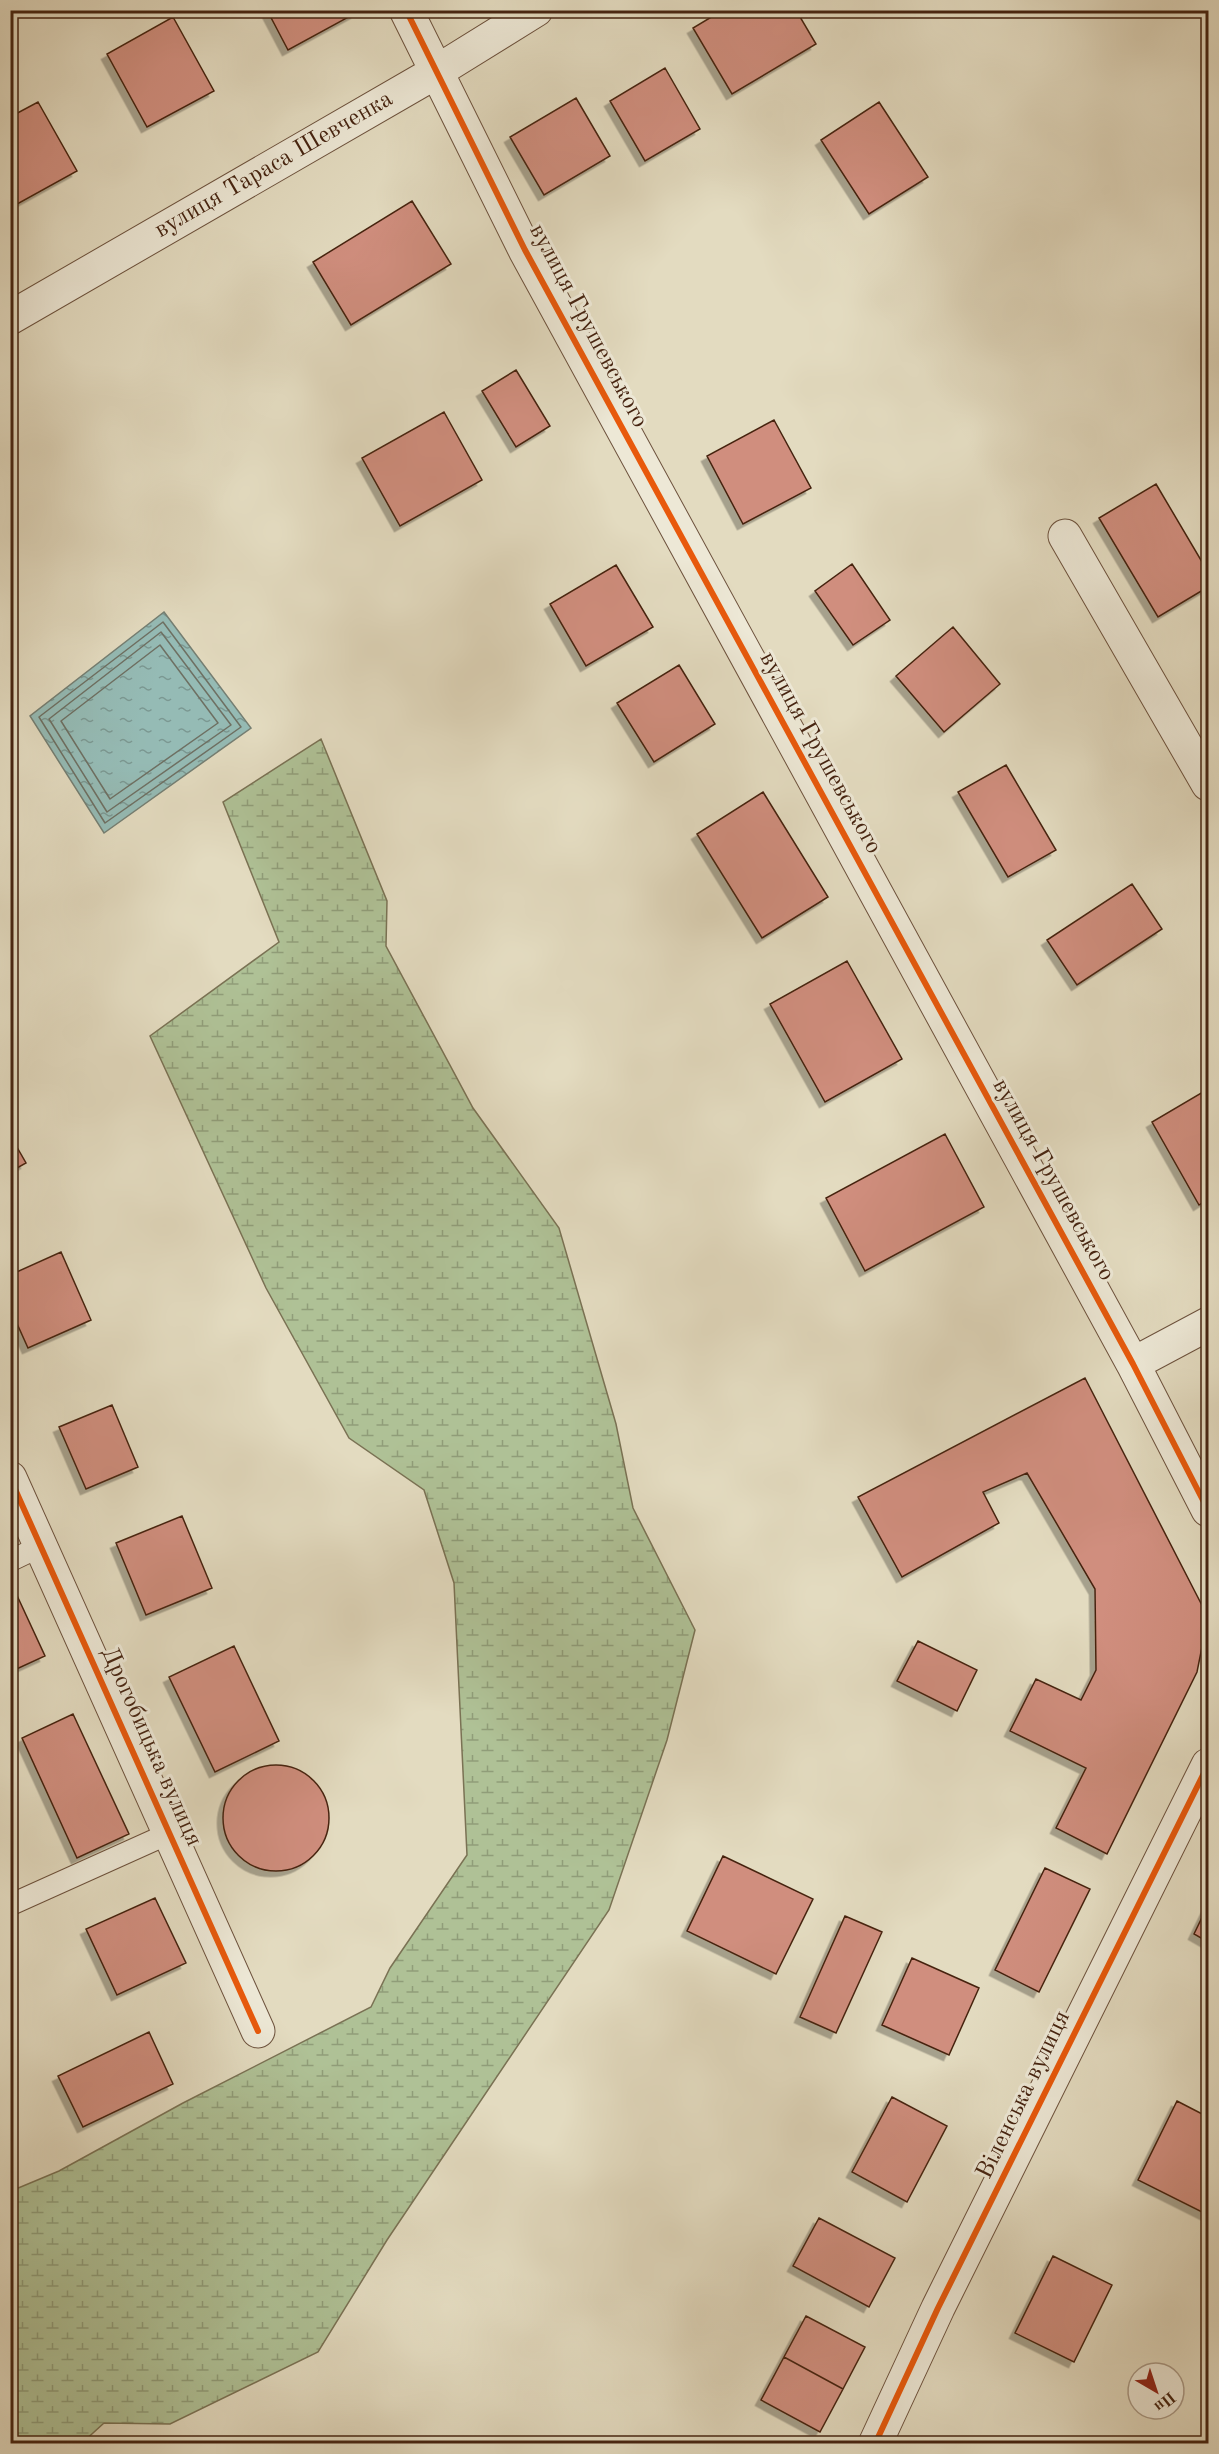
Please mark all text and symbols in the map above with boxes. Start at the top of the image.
street label: вулиця Тараса Шевченка [151,87,397,243]
street label: вулиця Грушевського [524,220,652,432]
street label: вулиця Грушевського [755,648,885,858]
street label: вулиця Грушевського [988,1075,1118,1285]
street label: Дрогобицька вулиця [96,1644,206,1850]
street label: Віленська вулиця [973,2007,1075,2183]
north arrow [1126,2361,1186,2421]
text: Пн [1151,2388,1178,2414]

